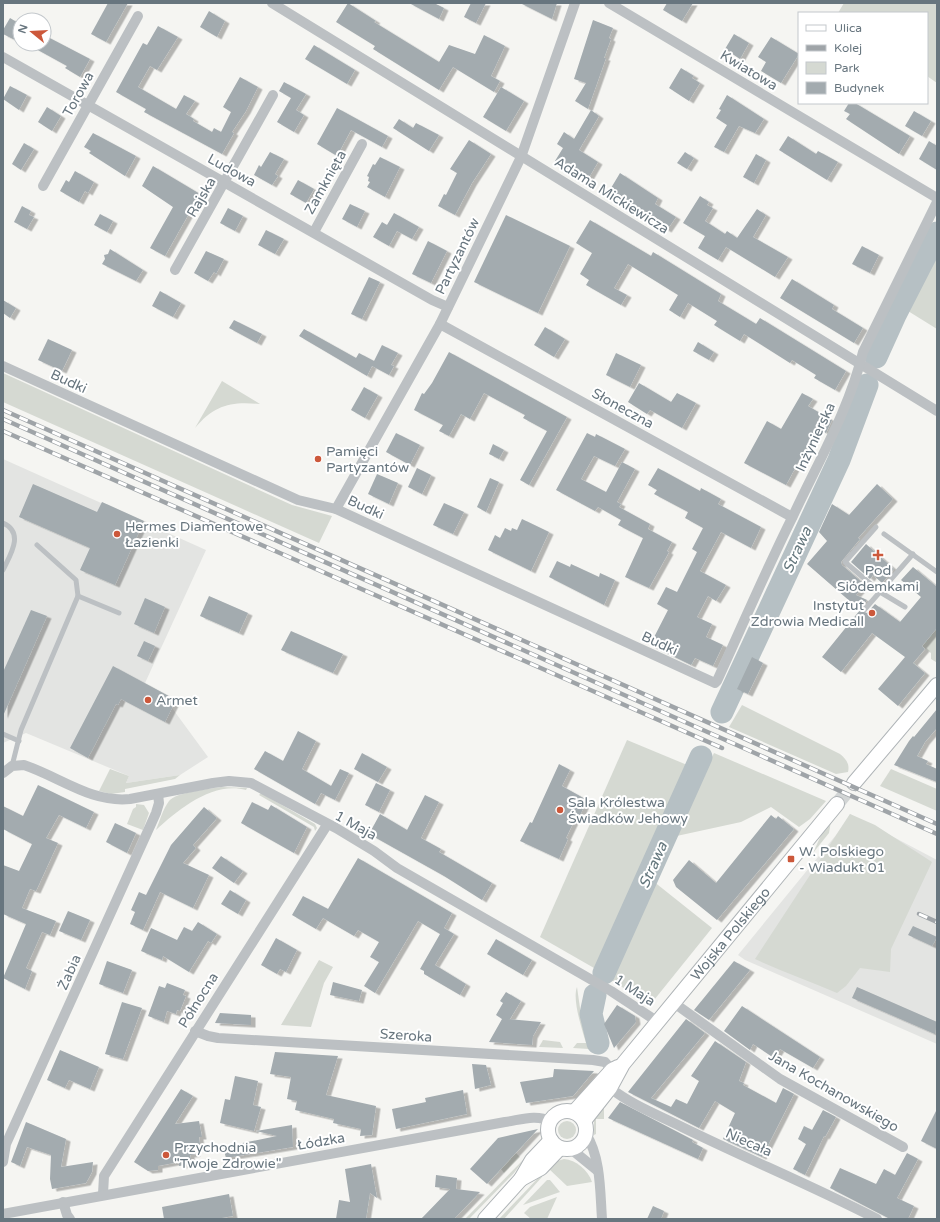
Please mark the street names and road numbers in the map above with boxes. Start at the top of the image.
street label: Kwiatowa [717,47,781,94]
street label: Torowa [59,69,98,120]
street label: Zamknięta [301,147,350,217]
street label: Ludowa [205,150,259,191]
street label: Adama Mickiewicza [551,153,672,237]
street label: Rajska [183,174,220,220]
street label: Partyzantów [432,215,483,297]
street label: Budki [48,366,90,397]
street label: Słoneczna [589,385,657,432]
street label: Inżynierska [792,400,839,474]
street label: Budki [345,492,387,523]
street label: Budki [639,628,681,659]
street label: 1 Maja [332,807,380,844]
street label: Wojska Polskiego [687,884,774,984]
street label: Żabia [54,952,85,993]
street label: Północna [175,969,222,1031]
street label: 1 Maja [611,971,658,1010]
street label: Szeroka [379,1025,433,1046]
street label: Jana Kochanowskiego [766,1047,902,1136]
street label: Niecała [723,1125,775,1160]
street label: Łódzka [296,1129,346,1154]

